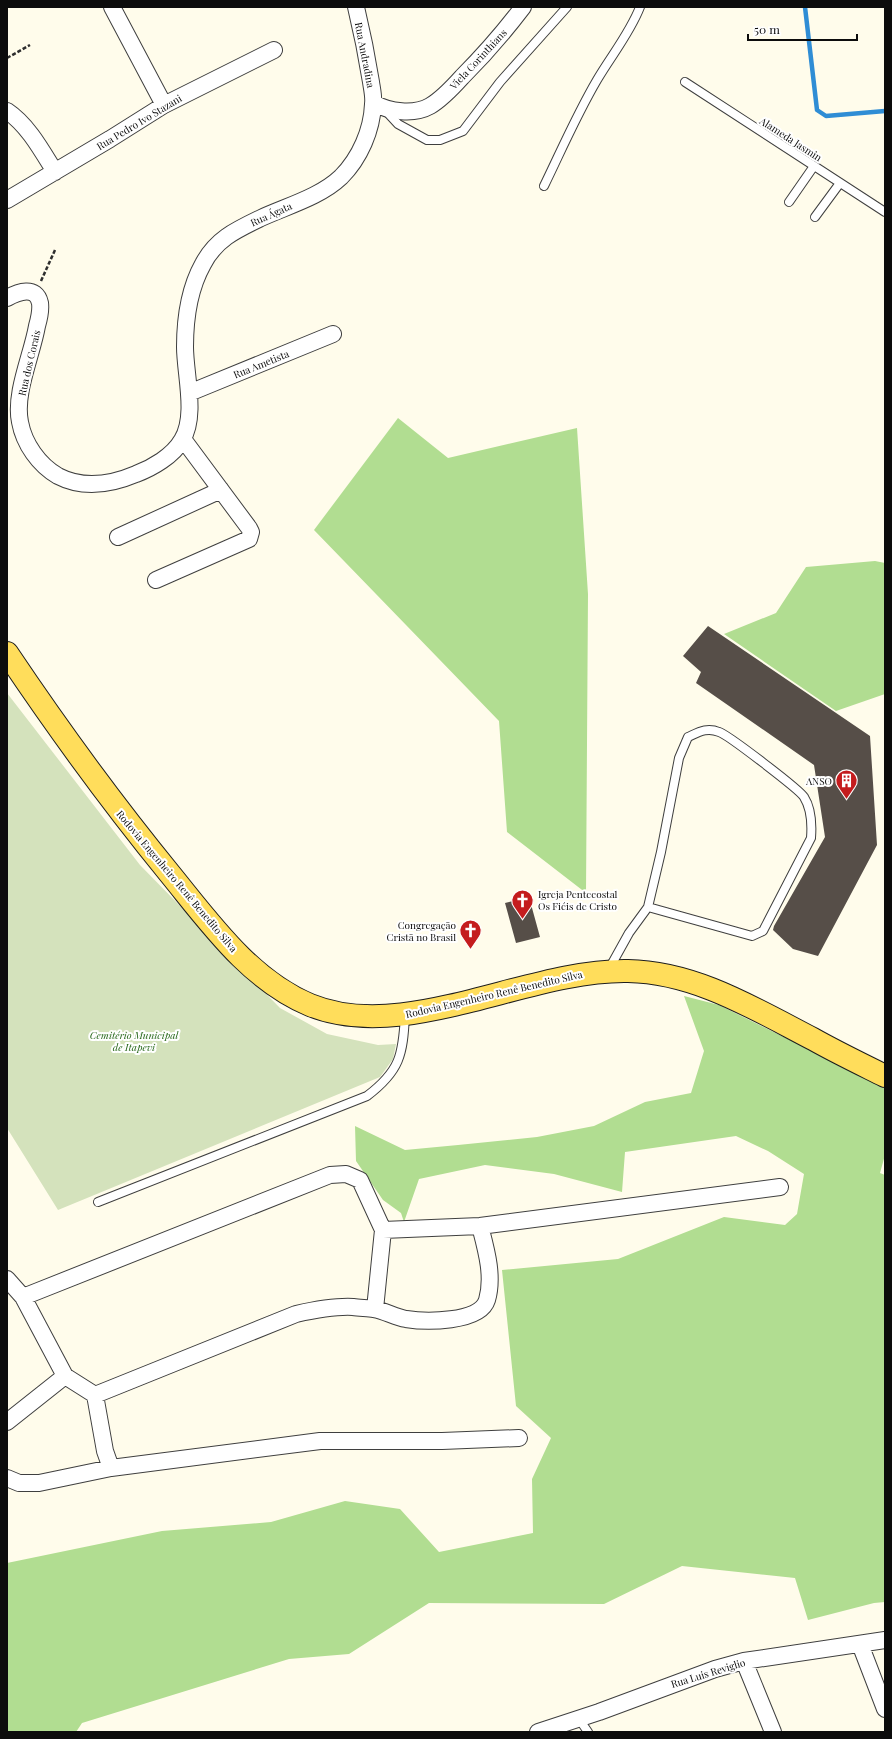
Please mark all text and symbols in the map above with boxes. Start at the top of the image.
scale bar [748,16,857,42]
street label: Rua Andradina [352,21,378,89]
text: 50 m [754,21,780,37]
street label: Viela Corinthians [446,26,510,93]
street label: Rua Pedro Ivo Stazani [94,91,184,153]
street label: Alameda Jasmin [756,113,825,164]
street label: Rua Ágata [248,199,294,229]
street label: Rua dos Corais [15,329,43,397]
street label: Rua Ametista [231,346,291,382]
building icon: ANSO [834,768,860,801]
place label: ANSO [805,774,832,788]
street label: Rodovia Engenheiro Renê Benedito Silva [113,807,241,955]
church icon: Igreja Pentecostal Os Fiéis de Cristo [510,887,536,920]
place label: Igreja Pentecostal Os Fiéis de Cristo [538,887,618,913]
place label: Congregação Cristã no Brasil [387,918,457,944]
church icon: Congregação Cristã no Brasil [458,918,484,951]
street label: Rodovia Engenheiro Renê Benedito Silva [404,967,584,1021]
park label: Cemitério Municipal de Itapevi [90,1028,179,1054]
street label: Rua Luis Reviglio [669,1655,747,1691]

